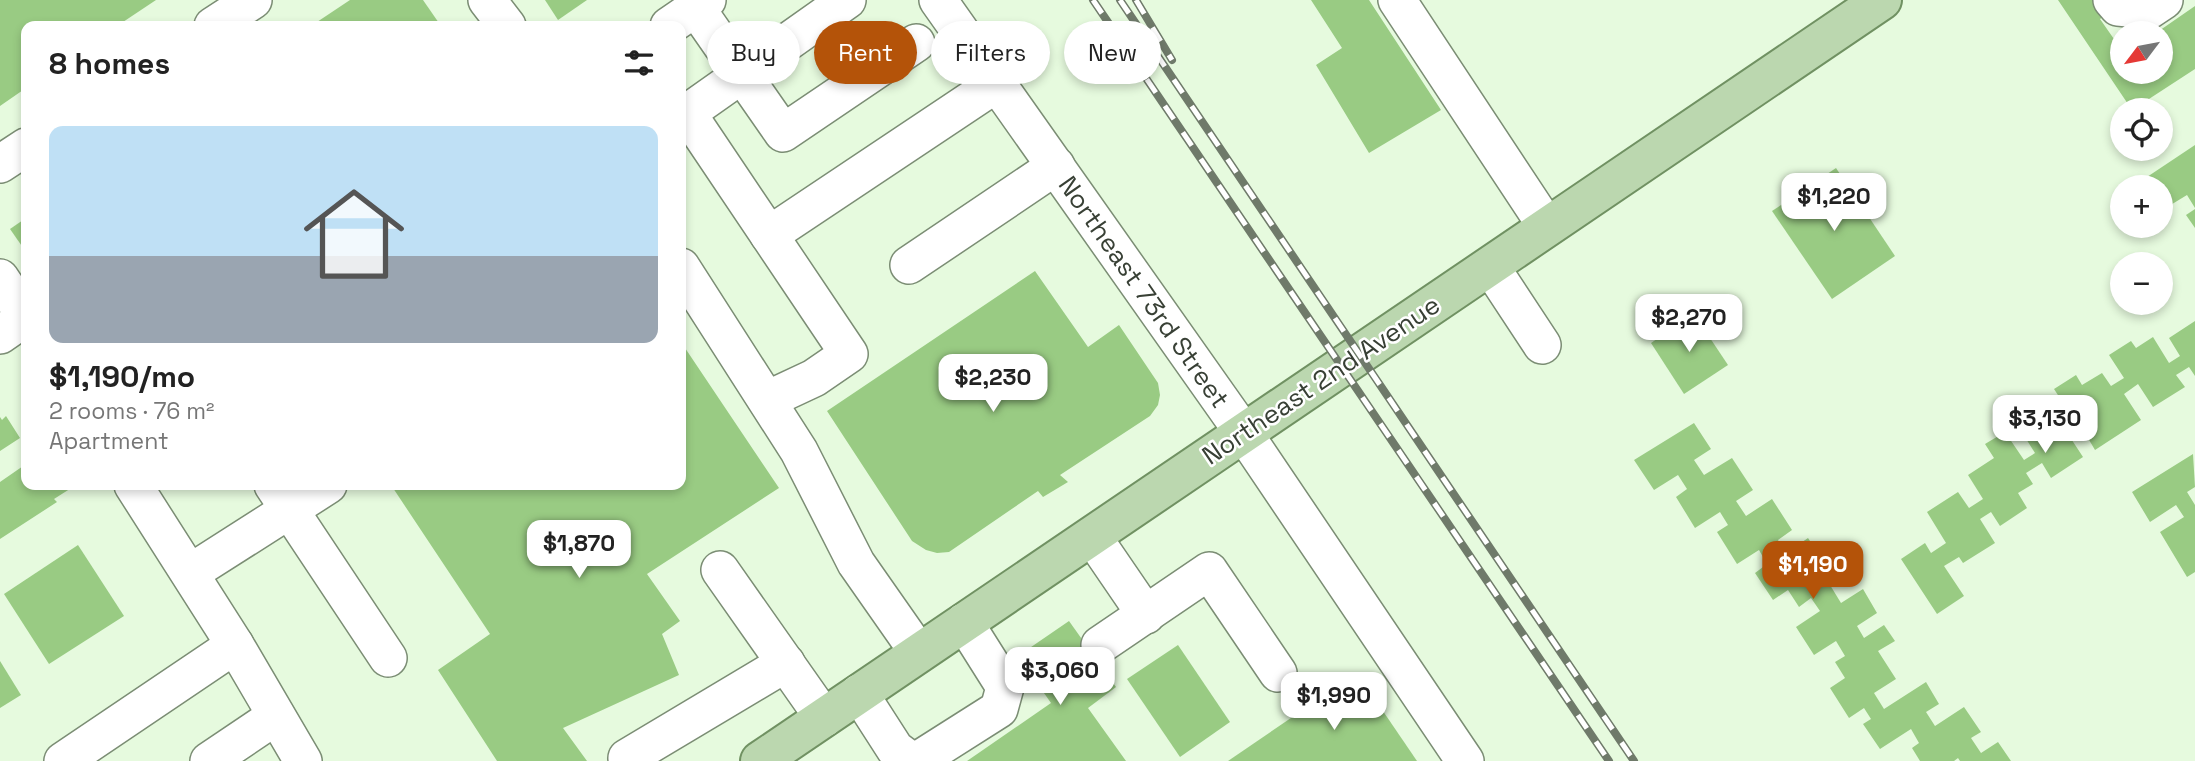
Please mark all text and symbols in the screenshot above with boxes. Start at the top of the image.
chip: Buy [707,21,800,84]
chip: Rent [814,21,917,84]
chip: Filters [931,21,1050,84]
chip: New [1064,21,1161,84]
north arrow [2110,21,2174,84]
map controls [2110,21,2173,315]
text: 8 homes [49,44,170,83]
icon: filters [620,44,658,82]
button: locate [2110,98,2173,161]
street label: Northeast 73rd Street [1051,169,1237,415]
icon: home [291,171,417,297]
pin: $1,220 [1777,174,1891,233]
button: + [2110,175,2173,238]
text: $1,220 [1797,181,1871,211]
button: − [2110,252,2173,315]
street label: Northeast 2nd Avenue [1195,288,1447,472]
pin: $2,270 [1632,294,1746,354]
text: $2,270 [1651,302,1727,332]
pin: $2,230 [936,354,1050,414]
text: $1,190/mo [49,357,195,396]
text: $2,230 [955,362,1031,392]
text: 2 rooms · 76 m² [49,396,214,426]
pin: $3,130 [1988,396,2102,455]
text: $3,130 [2009,403,2081,433]
text: Apartment [49,426,169,456]
pin: $1,870 [522,520,636,580]
text: $1,870 [543,528,615,558]
pin: $1,190 [1756,542,1870,601]
text: $1,190 [1778,549,1848,579]
pin: $3,060 [1003,648,1117,707]
text: $3,060 [1021,655,1099,685]
pin: $1,990 [1277,672,1391,732]
text: $1,990 [1297,680,1371,710]

